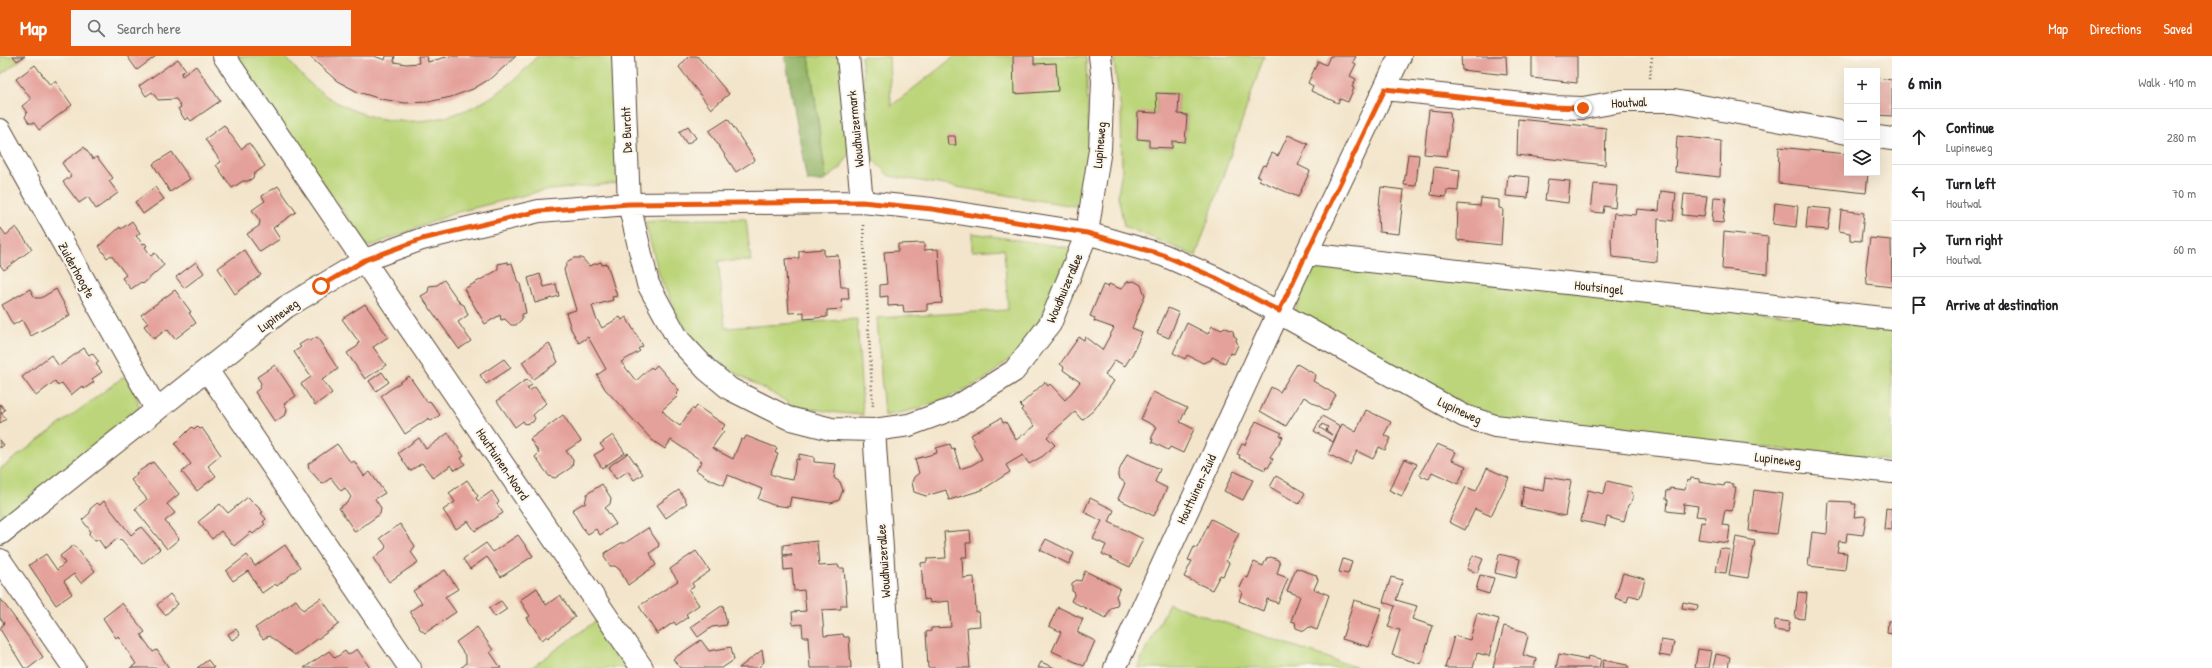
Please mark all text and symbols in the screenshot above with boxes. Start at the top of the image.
search box [71,10,351,46]
text: Map [20,15,47,41]
icon: search [85,17,107,39]
text: Search here [117,18,181,39]
text: Map [2048,19,2068,38]
text: Directions [2090,19,2141,38]
text: Saved [2163,19,2192,38]
map controls [1844,68,1880,176]
button: + [1844,68,1880,104]
text: 6 min [1908,71,1942,94]
text: Walk · 410 m [2138,73,2196,91]
street label: Woudhuizermark [842,89,868,168]
street label: Houtwal [1611,92,1648,112]
route end [1574,99,1592,117]
button: − [1844,104,1880,140]
street label: De Burcht [616,106,636,153]
text: Continue [1946,117,1994,138]
street label: Lupineweg [1088,121,1110,169]
icon: ahead [1908,126,1930,148]
text: 280 m [2167,128,2196,146]
text: Lupineweg [1946,138,1993,156]
button: layers [1844,140,1880,176]
text: Turn left [1946,173,1996,194]
icon: left [1908,182,1930,204]
text: 70 m [2172,184,2196,202]
text: Houtwal [1946,194,1982,212]
text: Turn right [1946,229,2002,250]
icon: right [1908,238,1930,260]
street label: Zuiderhoogte [54,239,100,301]
text: 60 m [2173,240,2196,258]
street label: Woudhuizerallee [1041,250,1087,326]
text: Houtwal [1946,250,1982,268]
street label: Houtsingel [1574,275,1625,299]
route start [312,277,330,295]
street label: Lupineweg [254,294,302,336]
icon: arrive [1908,294,1930,316]
text: Arrive at destination [1946,294,2058,315]
street label: Lupineweg [1435,392,1485,428]
street label: Houttuinen-Noord [472,424,534,504]
street label: Lupineweg [1754,447,1802,471]
street label: Houttuinen-Zuid [1172,451,1220,527]
street label: Woudhuizerallee [871,524,895,598]

